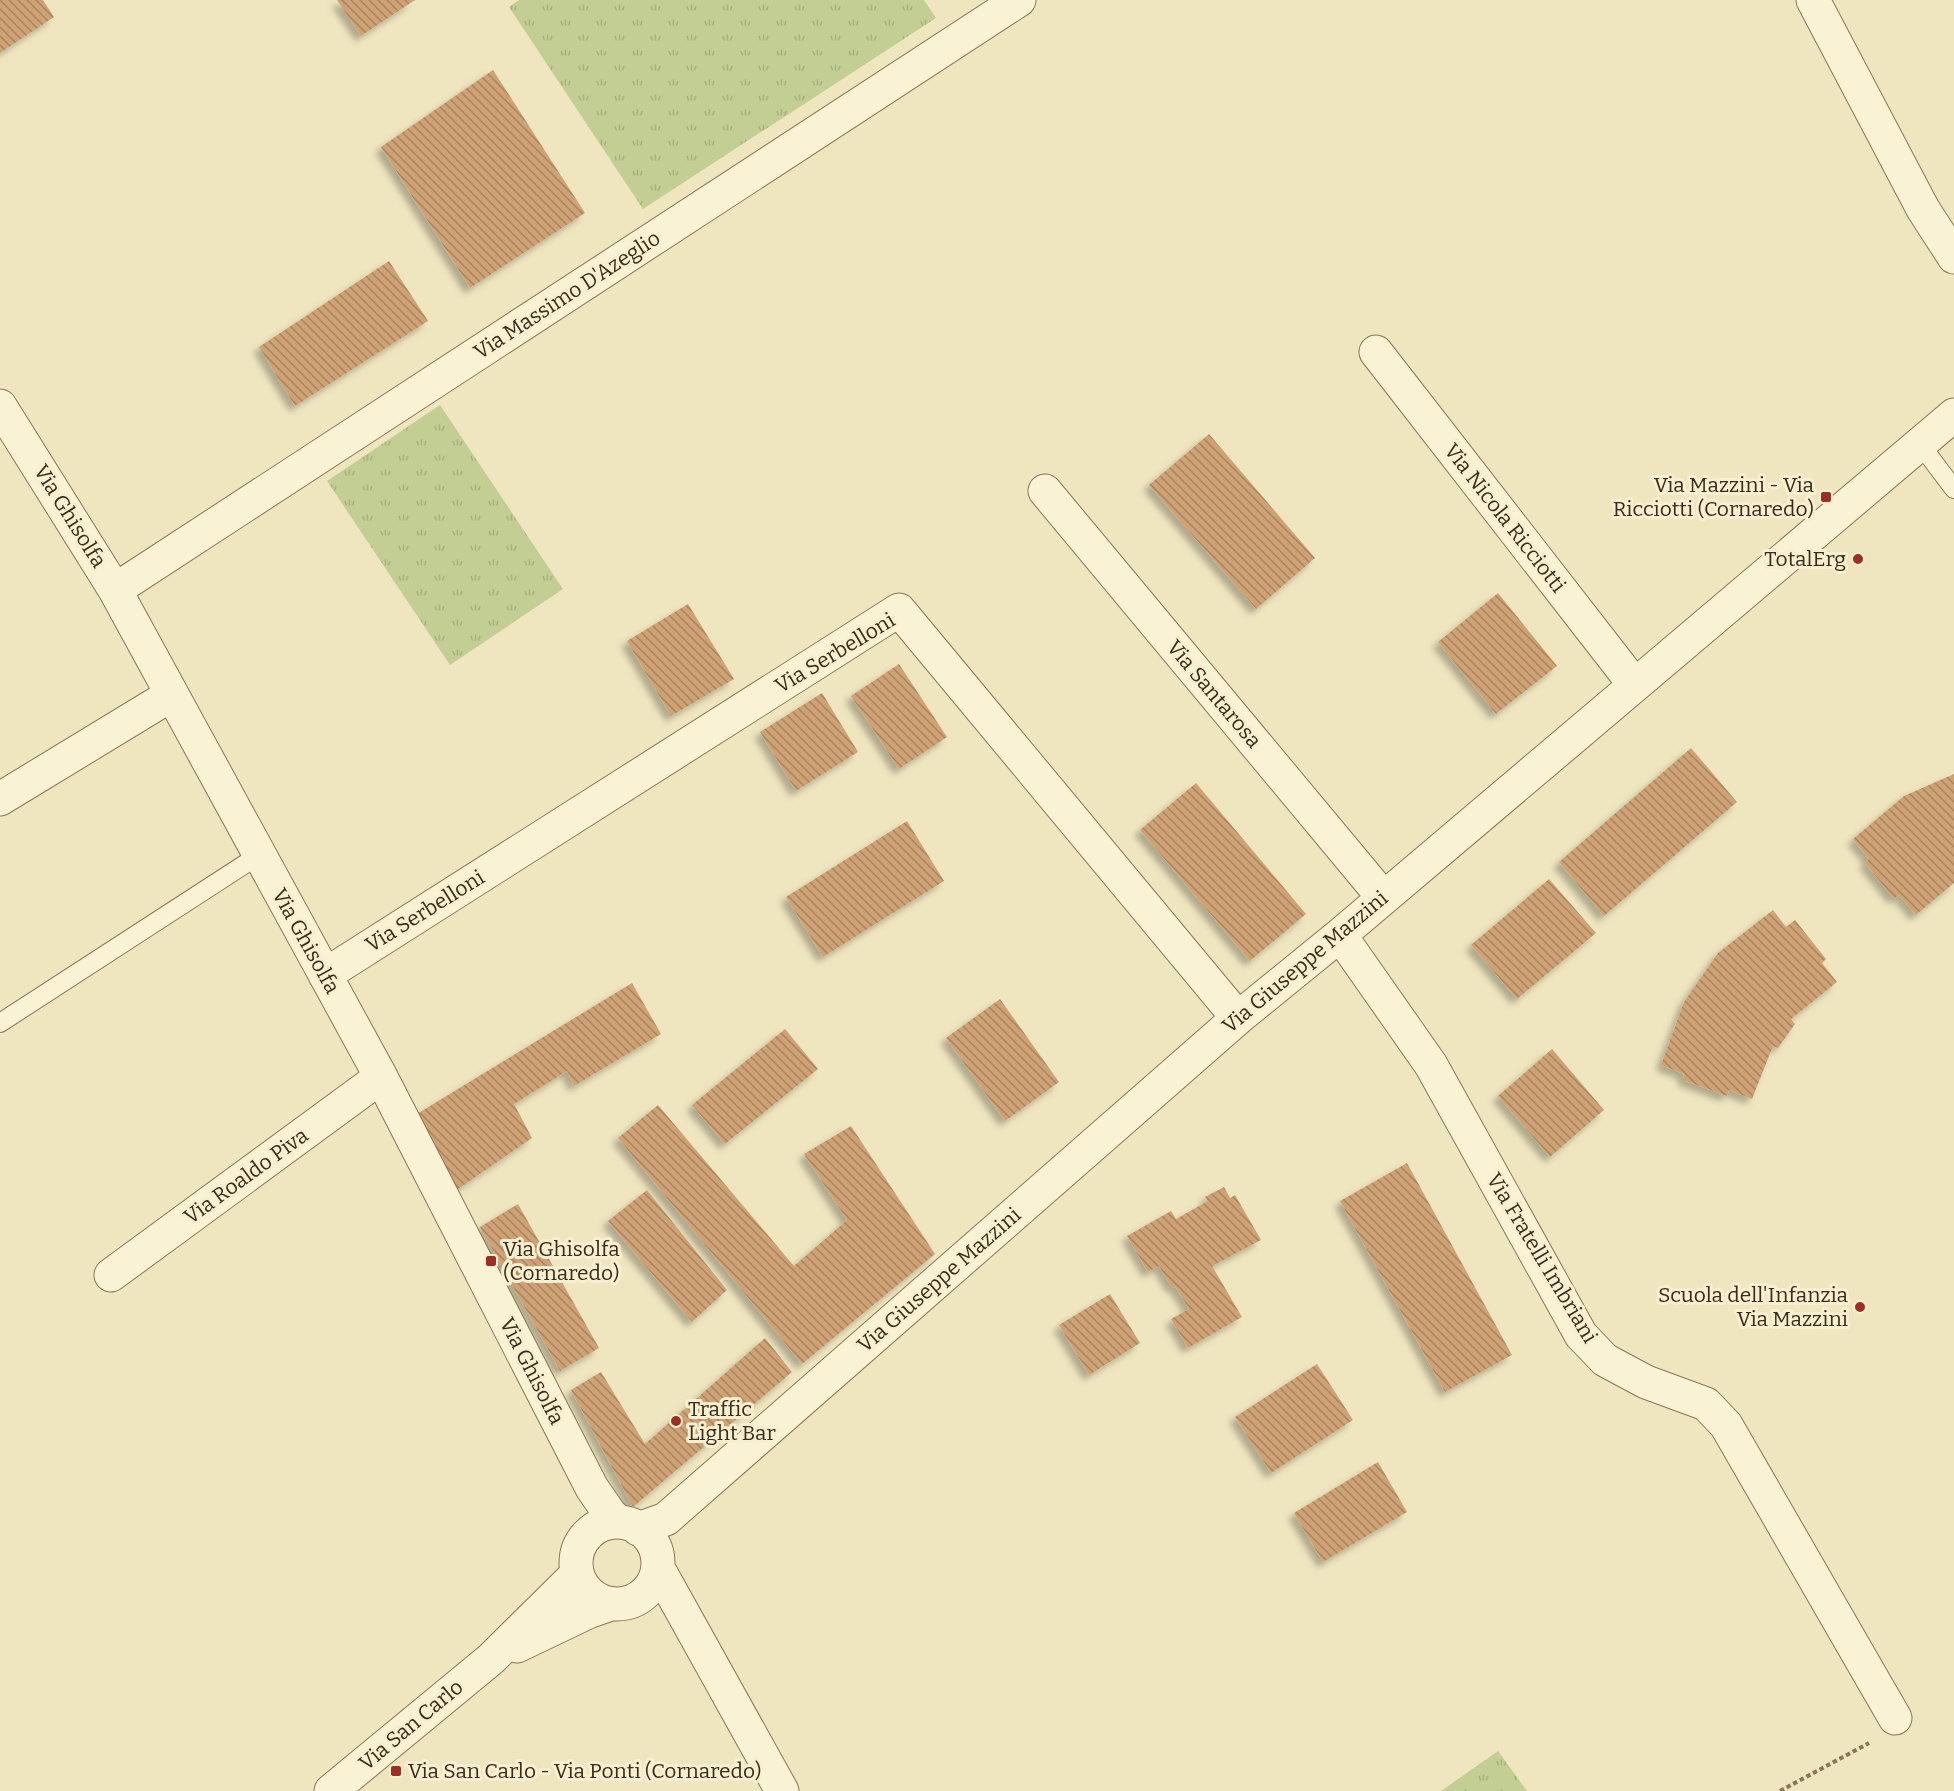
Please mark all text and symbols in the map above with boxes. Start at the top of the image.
street label: Via Massimo D'Azeglio [469,225,665,365]
street label: Via Nicola Ricciotti [1439,438,1571,598]
street label: Via Ghisolfa [28,460,112,573]
place label: Via Mazzini - Via Ricciotti (Cornaredo) [1613,472,1815,522]
marker: Via Mazzini - Via Ricciotti (Cornaredo) [1819,490,1833,504]
place label: TotalErg [1764,546,1846,572]
marker: TotalErg [1851,552,1865,566]
street label: Via Serbelloni [770,607,900,699]
street label: Via Santarosa [1161,635,1267,754]
street label: Via Serbelloni [361,864,489,958]
street label: Via Ghisolfa [266,884,346,999]
street label: Via Giuseppe Mazzini [1217,885,1393,1039]
street label: Via Roaldo Piva [179,1122,314,1230]
street label: Via Fratelli Imbriani [1481,1168,1603,1348]
street label: Via Giuseppe Mazzini [852,1202,1026,1358]
place label: Via Ghisolfa (Cornaredo) [503,1236,620,1286]
marker: Via Ghisolfa (Cornaredo) [484,1254,498,1268]
place label: Scuola dell'Infanzia Via Mazzini [1658,1282,1849,1332]
marker: Scuola dell'Infanzia Via Mazzini [1853,1300,1867,1314]
street label: Via Ghisolfa [494,1313,570,1429]
place label: Traffic Light Bar [688,1396,776,1446]
marker: Traffic Light Bar [669,1414,683,1428]
street label: Via San Carlo [354,1674,468,1776]
place label: Via San Carlo - Via Ponti (Cornaredo) [408,1758,761,1784]
marker: Via San Carlo - Via Ponti (Cornaredo) [389,1764,403,1778]

